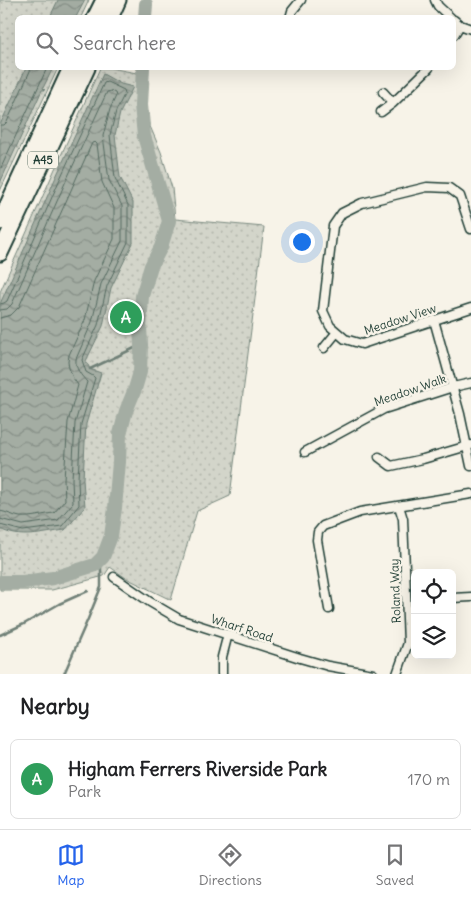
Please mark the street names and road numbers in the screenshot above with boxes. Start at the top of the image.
road number: A45 [28,152,58,168]
street label: Meadow View [362,300,439,338]
street label: Meadow Walk [372,371,448,409]
street label: Roland Way [386,558,404,624]
street label: Wharf Road [209,611,275,645]

